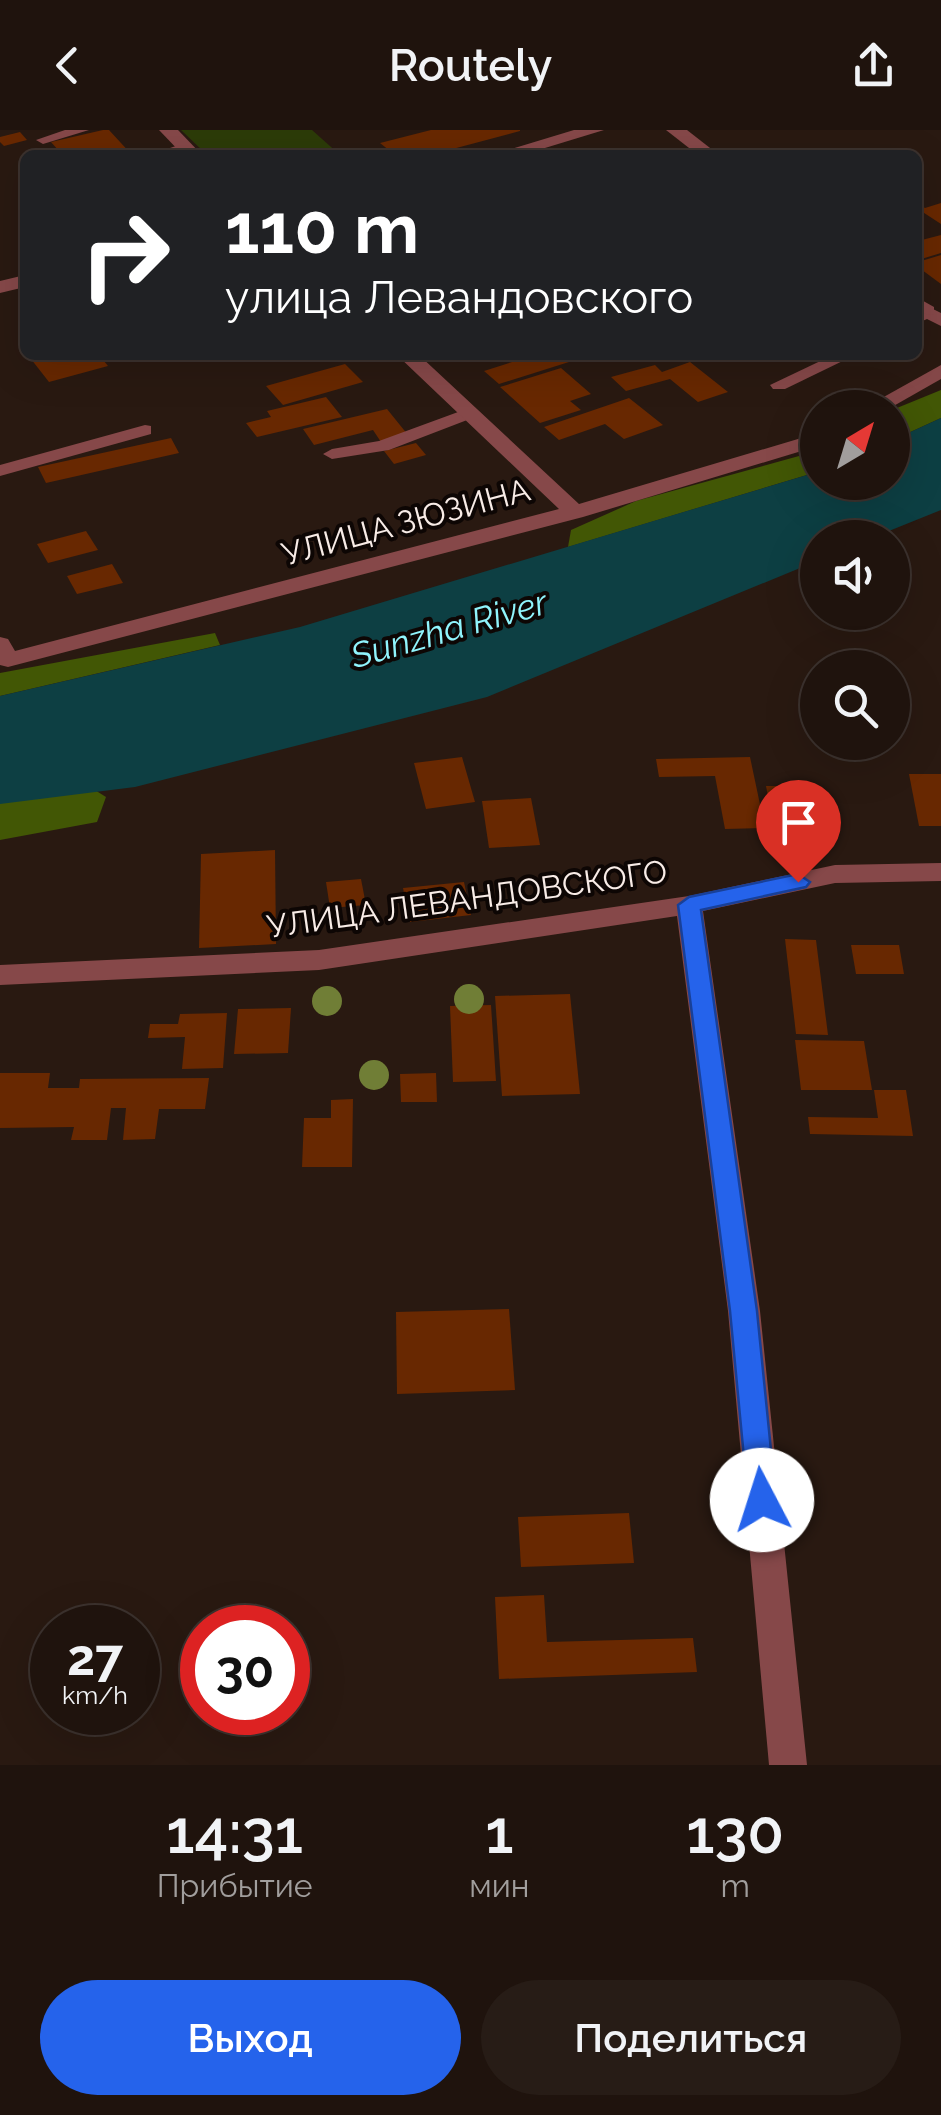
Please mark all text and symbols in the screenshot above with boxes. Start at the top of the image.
icon: back [40,38,95,93]
icon: share [846,38,901,93]
text: Routely [389,39,552,92]
text: 110 m [225,187,419,269]
icon: right [60,190,190,320]
text: улица Левандовского [225,271,693,324]
north arrow [800,390,910,500]
map controls [800,390,910,760]
street label: УЛИЦА ЗЮЗИНА [278,471,534,572]
button: sound [800,520,910,630]
water label: Sunzha River [345,581,553,676]
button: search [800,650,910,760]
pin [756,780,841,883]
icon: arrive [771,795,826,850]
street label: УЛИЦА ЛЕВАНДОВСКОГО [265,852,669,945]
position arrow [710,1448,814,1552]
speed limit sign: 30 [180,1605,310,1735]
text: 27 [67,1628,123,1687]
text: km/h [62,1680,128,1710]
text: 14:31 [166,1797,303,1867]
text: 1 [485,1797,514,1867]
text: 130 [686,1797,784,1867]
text: Прибытие [157,1867,313,1904]
text: мин [469,1867,529,1904]
text: m [720,1867,750,1904]
button: Выход [40,1980,461,2095]
button: Поделиться [481,1980,901,2095]

